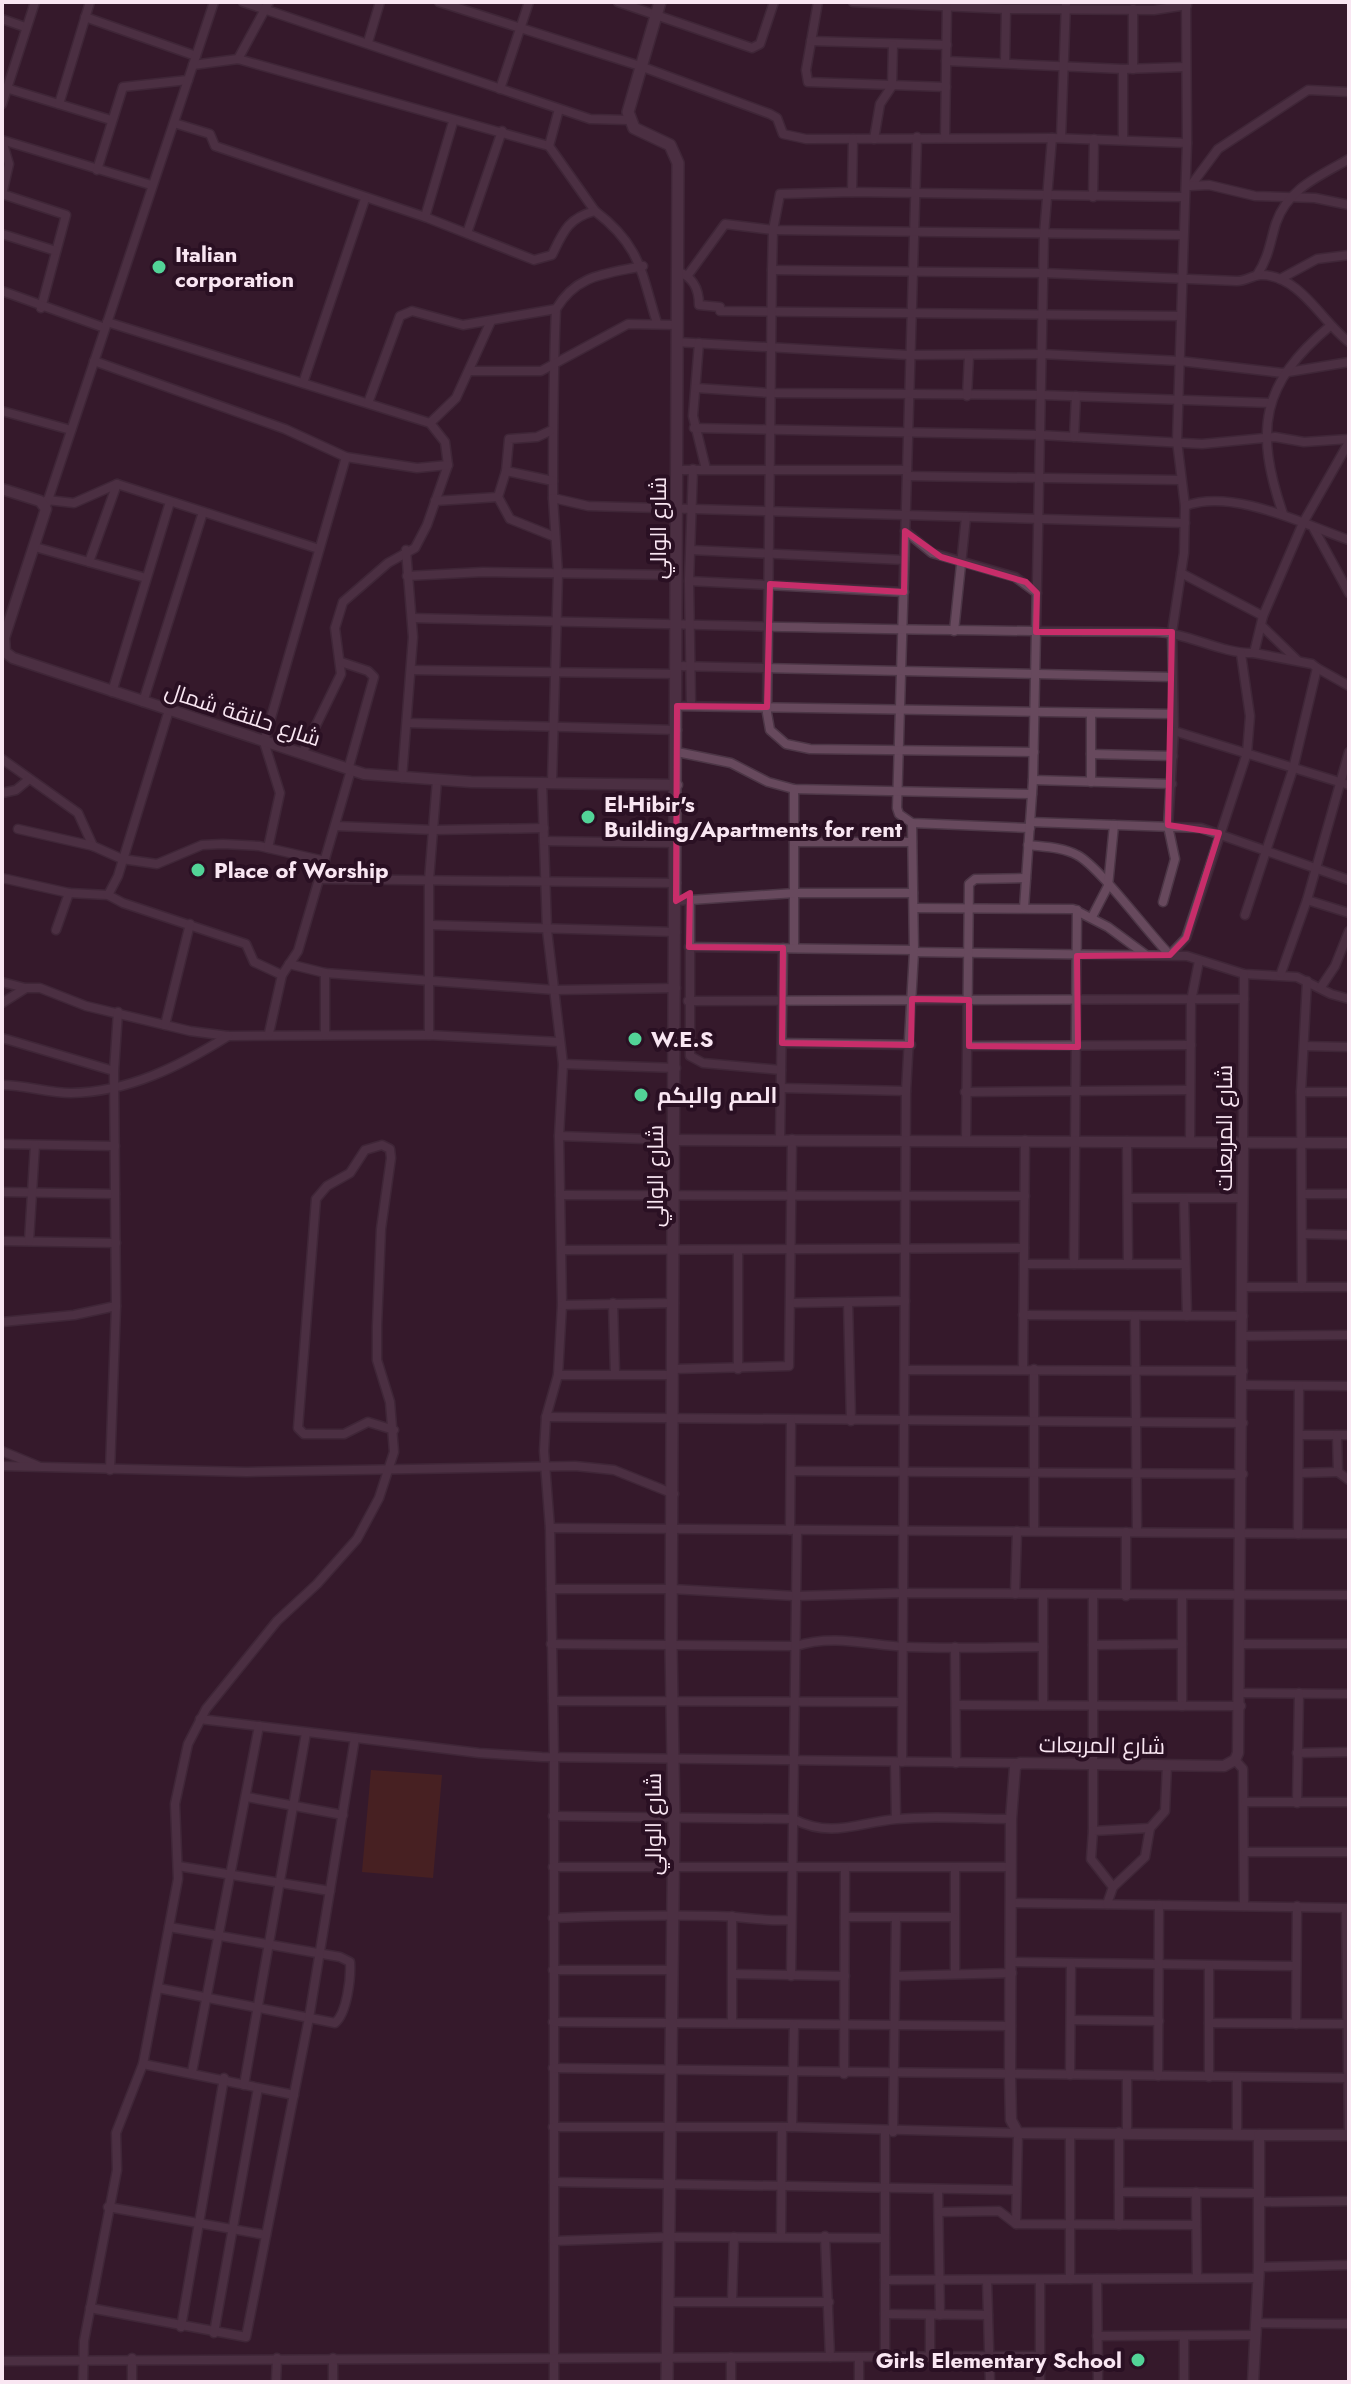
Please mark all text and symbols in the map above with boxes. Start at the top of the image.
place label: Italian corporation [175,238,294,295]
marker: Italian corporation [150,258,168,276]
street label: شارع الوالي [642,477,675,579]
street label: شارع حلنقة شمال [161,674,325,754]
place label: El-Hibir's Building/Apartments for rent [604,788,902,845]
marker: El-Hibir's Building/Apartments for rent [579,808,597,826]
place label: Place of Worship [214,854,389,886]
marker: Place of Worship [189,861,207,879]
place label: W.E.S [651,1023,713,1055]
marker: W.E.S [626,1030,644,1048]
street label: شارع المربعات [1208,1065,1240,1191]
place label: الصم والبكم [657,1079,777,1111]
marker: الصم والبكم [632,1086,650,1104]
street label: شارع الوالي [639,1125,672,1227]
street label: شارع المربعات [1039,1728,1165,1762]
street label: شارع الوالي [637,1773,670,1875]
place label: Girls Elementary School [876,2344,1122,2376]
marker: Girls Elementary School [1129,2351,1147,2369]

